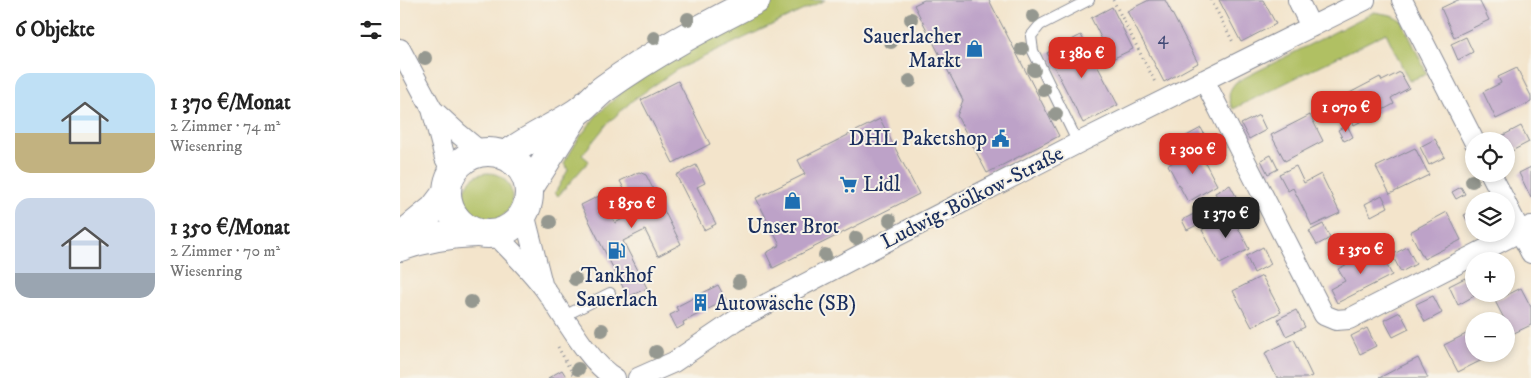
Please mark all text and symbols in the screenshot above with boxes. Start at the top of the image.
icon: filters [357,16,385,44]
text: 6 Objekte [15,17,95,43]
place label: Sauerlacher Markt [863,24,961,74]
house number: 4 [1158,27,1170,50]
pin: 1 380 € [1036,36,1128,79]
shop icon: Sauerlacher Markt [965,38,985,58]
text: 1 380 € [1060,43,1104,63]
text: 1 370 €/Monat [170,90,291,116]
pin: 1 070 € [1300,90,1392,133]
icon: home [55,93,115,153]
text: 1 070 € [1322,97,1370,117]
text: 2 Zimmer · 74 m² [170,116,281,136]
place label: DHL Paketshop [849,126,987,152]
public building icon: DHL Paketshop [991,128,1011,148]
pin: 1 300 € [1147,132,1239,175]
map controls [1465,132,1515,362]
button: locate [1465,132,1515,182]
text: Wiesenring [170,136,242,156]
text: 1 300 € [1170,139,1216,159]
street label: Ludwig-Bölkow-Straße [877,141,1068,255]
place label: Lidl [863,172,901,198]
supermarket icon: Lidl [839,174,859,194]
pin: 1 850 € [586,186,678,229]
shop icon: Unser Brot [783,191,803,211]
button: layers [1465,192,1515,242]
text: 1 850 € [609,193,655,213]
pin: 1 370 € [1180,196,1272,239]
text: 1 370 € [1203,203,1249,223]
place label: Unser Brot [747,214,840,240]
text: 1 350 €/Monat [170,215,290,241]
icon: home [55,218,115,278]
pin: 1 350 € [1315,232,1407,275]
text: 1 350 € [1339,239,1383,259]
fuel station icon: Tankhof Sauerlach [607,240,627,260]
text: 2 Zimmer · 70 m² [170,241,280,261]
button: + [1465,252,1515,302]
text: Wiesenring [170,261,242,281]
place label: Tankhof Sauerlach [576,263,658,313]
place label: Autowäsche (SB) [715,291,856,317]
building icon: Autowäsche (SB) [691,293,711,313]
button: − [1465,312,1515,362]

